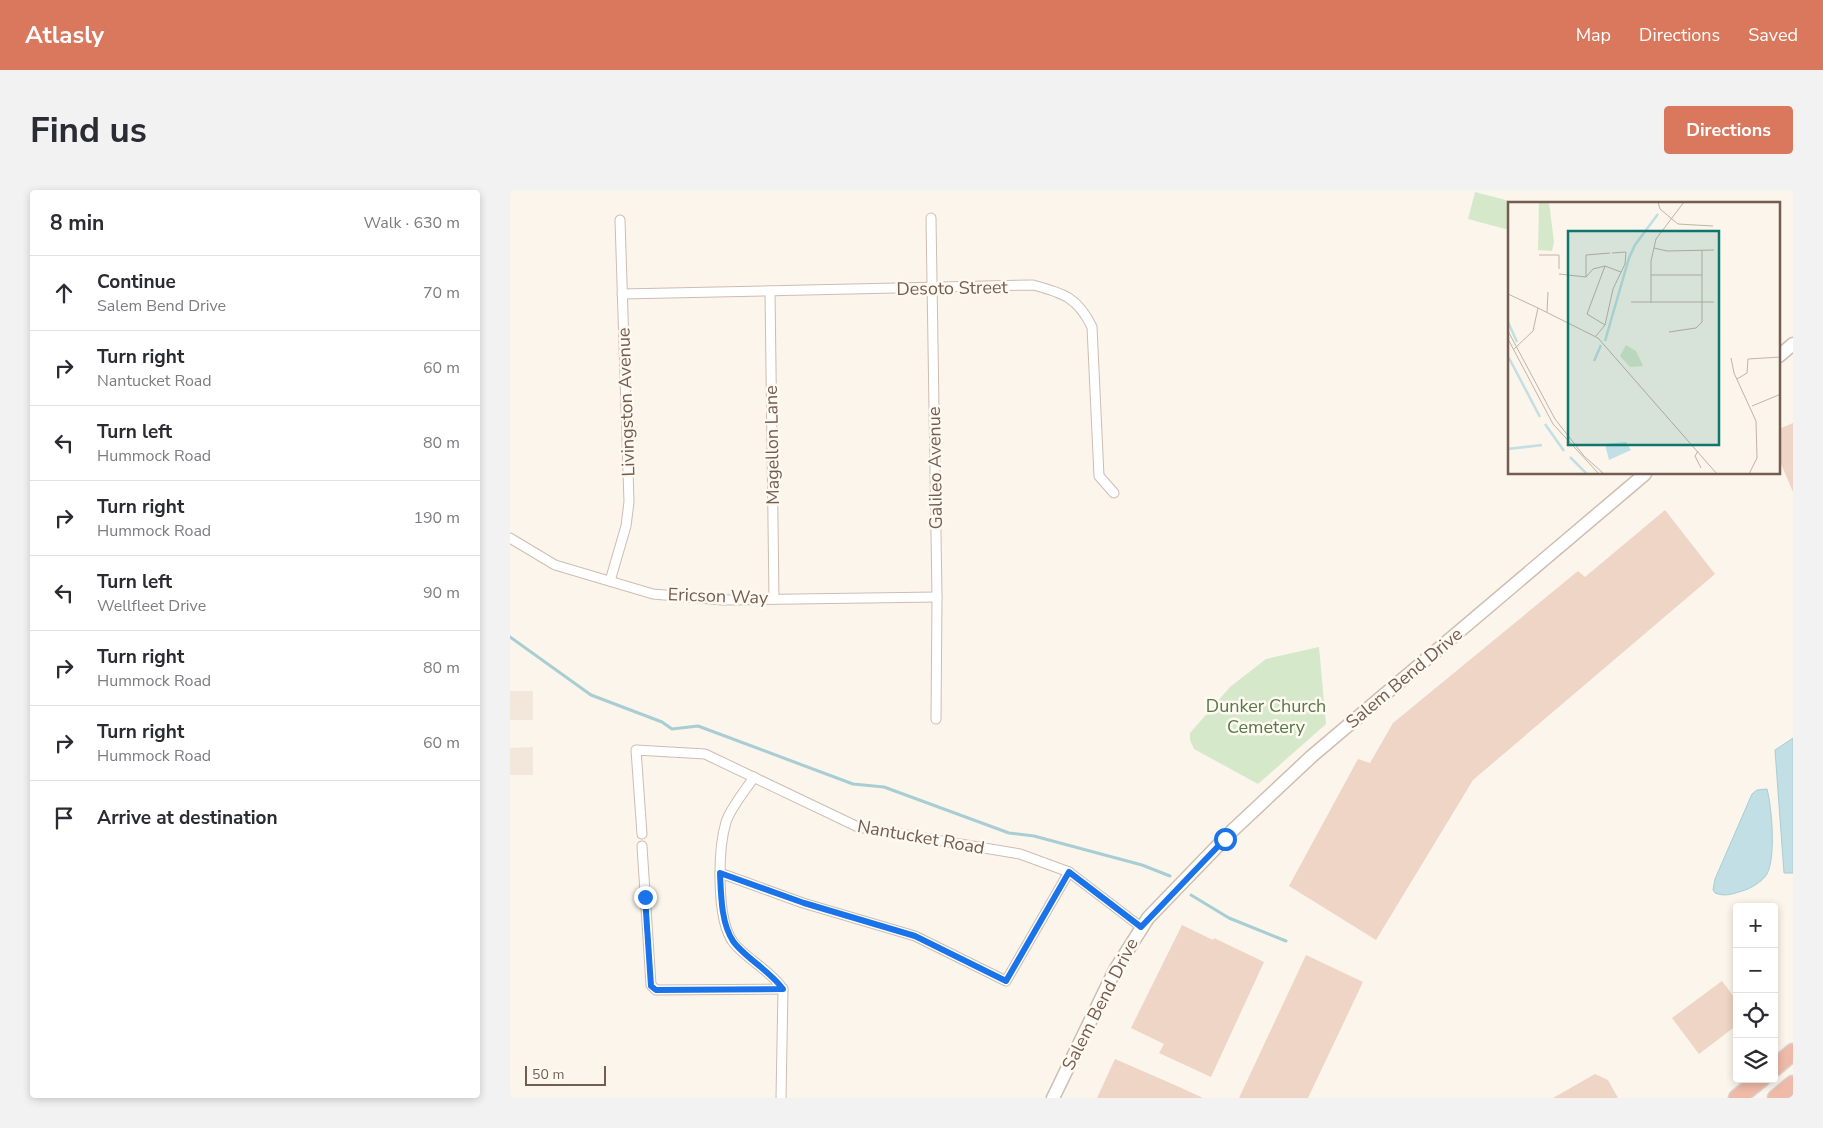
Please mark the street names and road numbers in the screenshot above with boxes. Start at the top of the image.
street label: Desoto Street [896,275,1009,301]
street label: Livingston Avenue [611,327,641,477]
street label: Magellon Lane [759,385,785,505]
street label: Galileo Avenue [922,406,948,530]
street label: Ericson Way [667,582,769,610]
street label: Salem Bend Drive [1341,622,1467,734]
street label: Nantucket Road [855,814,987,860]
street label: Salem Bend Drive [1056,934,1144,1074]

